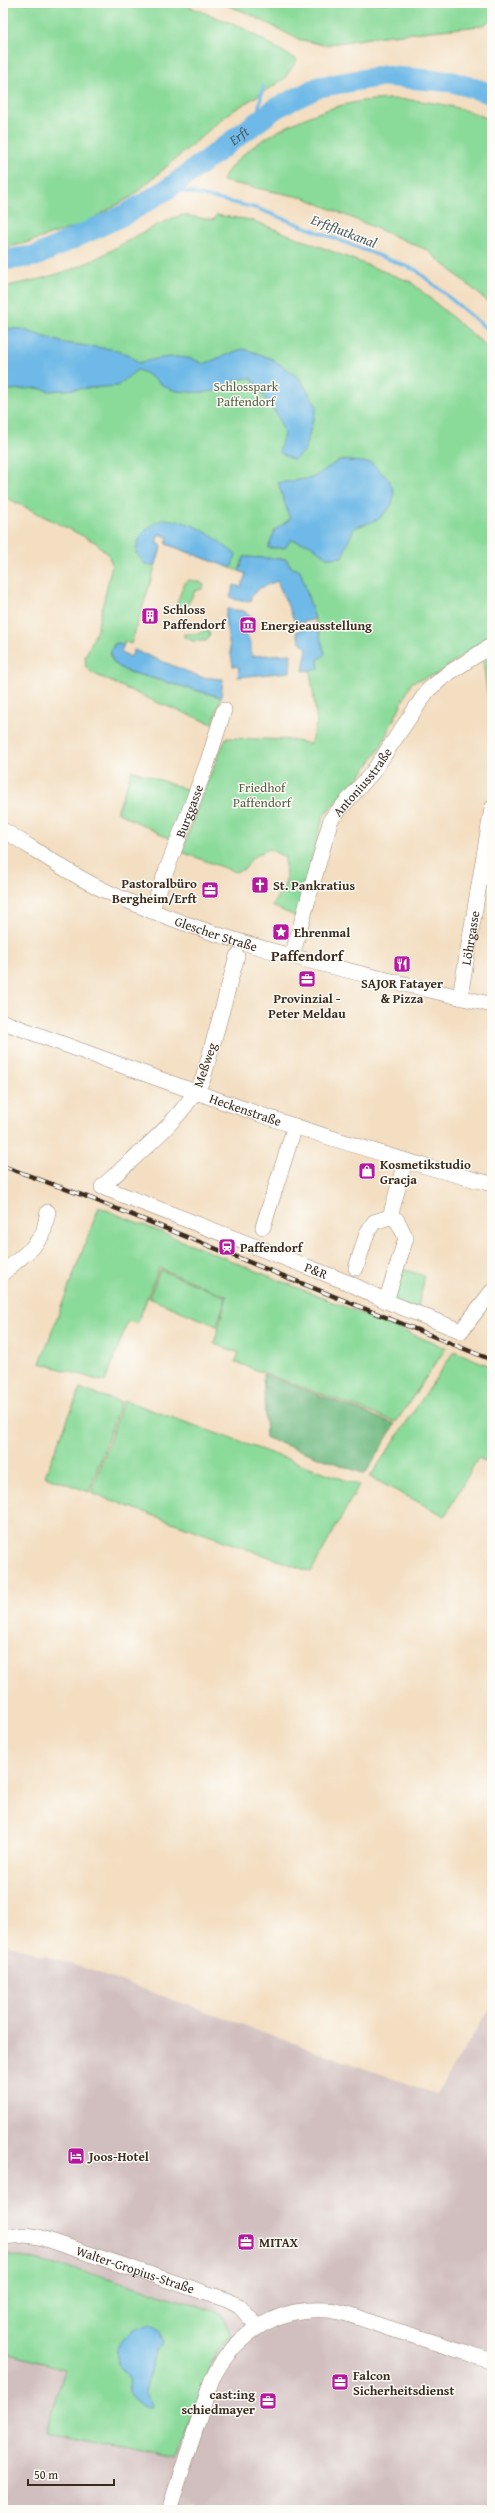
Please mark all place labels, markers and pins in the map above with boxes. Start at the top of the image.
place label: Schloss Paffendorf [163,600,227,634]
building icon: Schloss Paffendorf [140,606,160,626]
museum icon: Energieausstellung [238,615,258,635]
place label: Energieausstellung [261,616,372,635]
place label: Pastoralbüro Bergheim/Erft [112,874,197,908]
church icon: St. Pankratius [250,875,270,895]
place label: St. Pankratius [273,876,355,895]
office icon: Pastoralbüro Bergheim/Erft [200,880,220,900]
place icon: Ehrenmal [271,922,291,942]
place label: Ehrenmal [294,923,350,942]
restaurant icon: SAJOR Fatayer & Pizza [392,954,412,974]
office icon: Provinzial - Peter Meldau [297,969,317,989]
place label: SAJOR Fatayer & Pizza [361,974,443,1008]
place label: Provinzial - Peter Meldau [268,989,346,1023]
place label: Kosmetikstudio Gracja [380,1155,471,1189]
shop icon: Kosmetikstudio Gracja [357,1161,377,1181]
station icon: Paffendorf [217,1237,237,1257]
place label: Paffendorf [240,1238,304,1257]
hotel icon: Joos-Hotel [66,2146,86,2166]
place label: Joos-Hotel [87,2147,149,2166]
office icon: MITAX [236,2232,256,2252]
place label: MITAX [259,2233,299,2252]
place label: Falcon Sicherheitsdienst [353,2366,454,2400]
office icon: Falcon Sicherheitsdienst [330,2372,350,2392]
place label: cast:ing schiedmayer [181,2385,255,2419]
office icon: cast:ing schiedmayer [258,2391,278,2411]

